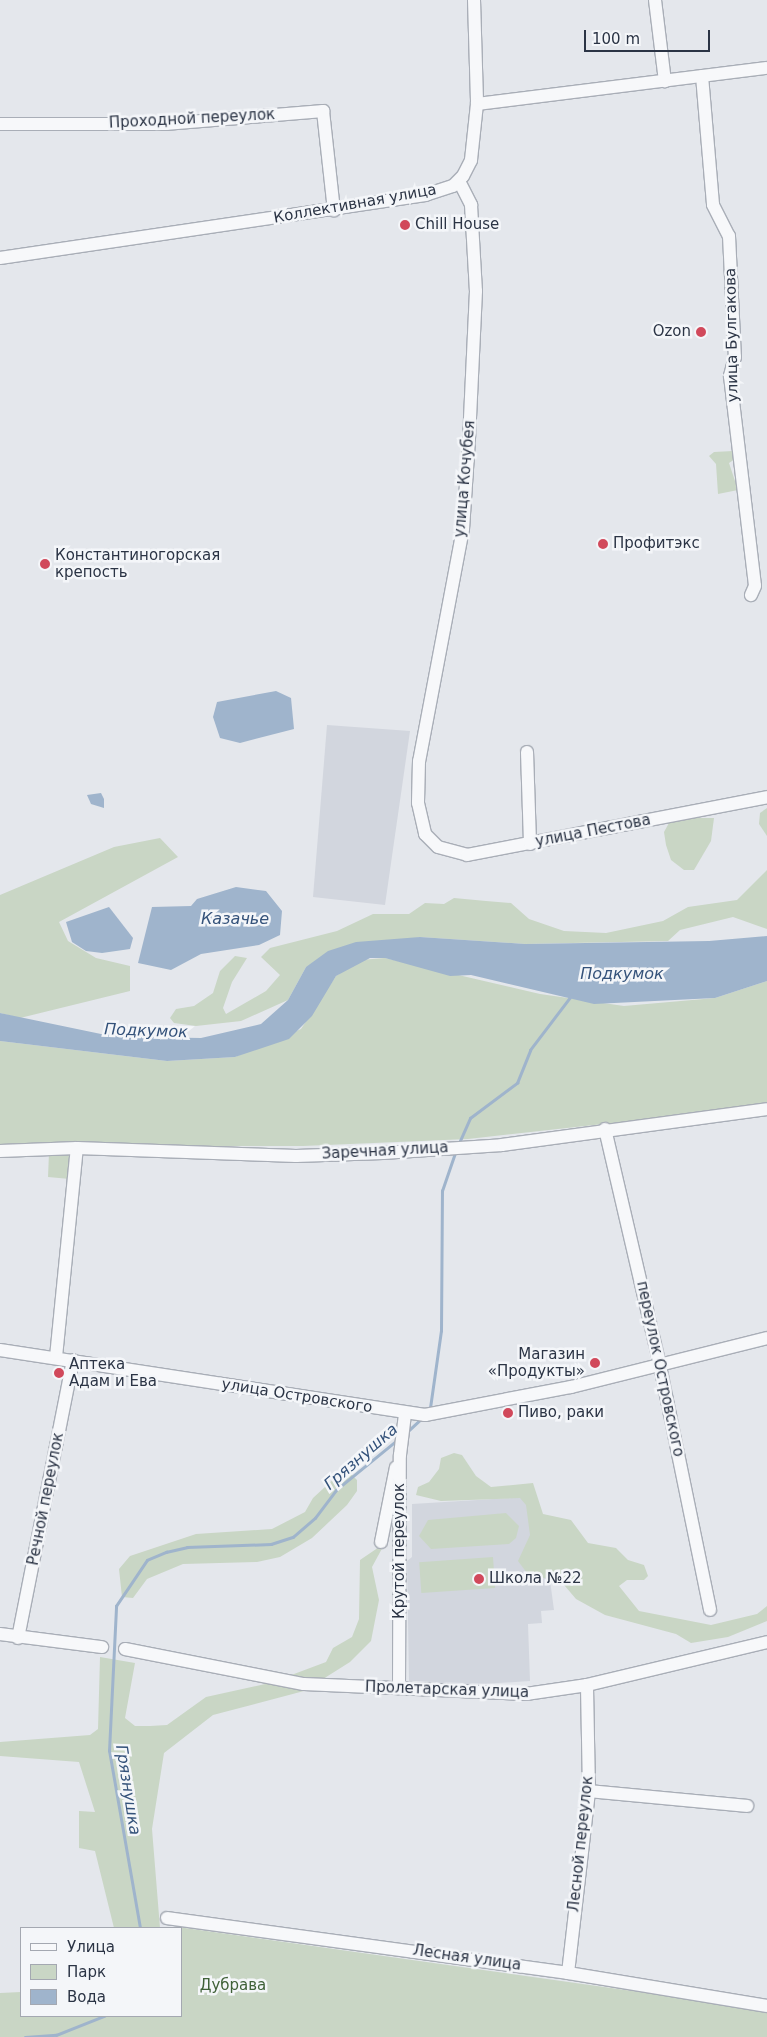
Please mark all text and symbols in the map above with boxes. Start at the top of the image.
scale bar [587,20,713,52]
text: 100 m [592,30,640,48]
street label: Проходной переулок [108,106,276,132]
street label: Коллективная улица [272,181,438,227]
place label: Chill House [415,216,499,234]
marker: Chill House [399,219,411,231]
street label: улица Булгакова [722,268,742,402]
place label: Ozon [653,323,691,341]
marker: Ozon [695,326,707,338]
street label: улица Кочубея [451,420,479,538]
place label: Профитэкс [613,535,700,553]
marker: Профитэкс [597,538,609,550]
place label: Константиногорская крепость [55,546,220,581]
marker: Константиногорская крепость [39,558,51,570]
street label: улица Пестова [534,811,652,851]
water label: Казачье [201,909,269,929]
water label: Подкумок [580,964,664,984]
water label: Подкумок [104,1020,188,1042]
street label: Заречная улица [321,1139,449,1163]
street label: переулок Островского [633,1280,687,1458]
place label: Магазин «Продукты» [488,1345,585,1380]
place label: Аптека Адам и Ева [69,1355,157,1390]
marker: Магазин «Продукты» [589,1357,601,1369]
marker: Аптека Адам и Ева [53,1367,65,1379]
street label: улица Островского [220,1375,374,1417]
place label: Пиво, раки [518,1404,604,1422]
marker: Пиво, раки [502,1407,514,1419]
water label: Грязнушка [320,1420,402,1494]
street label: Речной переулок [24,1431,68,1567]
street label: Крутой переулок [391,1483,409,1619]
place label: Школа №22 [489,1570,582,1588]
marker: Школа №22 [473,1573,485,1585]
street label: Пролетарская улица [365,1678,529,1702]
water label: Грязнушка [111,1743,145,1837]
street label: Лесной переулок [565,1775,597,1913]
legend [20,1927,182,2017]
text: Улица [67,1938,115,1956]
street label: Лесная улица [412,1941,522,1975]
text: Парк [67,1963,106,1981]
park label: Дубрава [200,1977,266,1995]
text: Вода [67,1988,106,2006]

